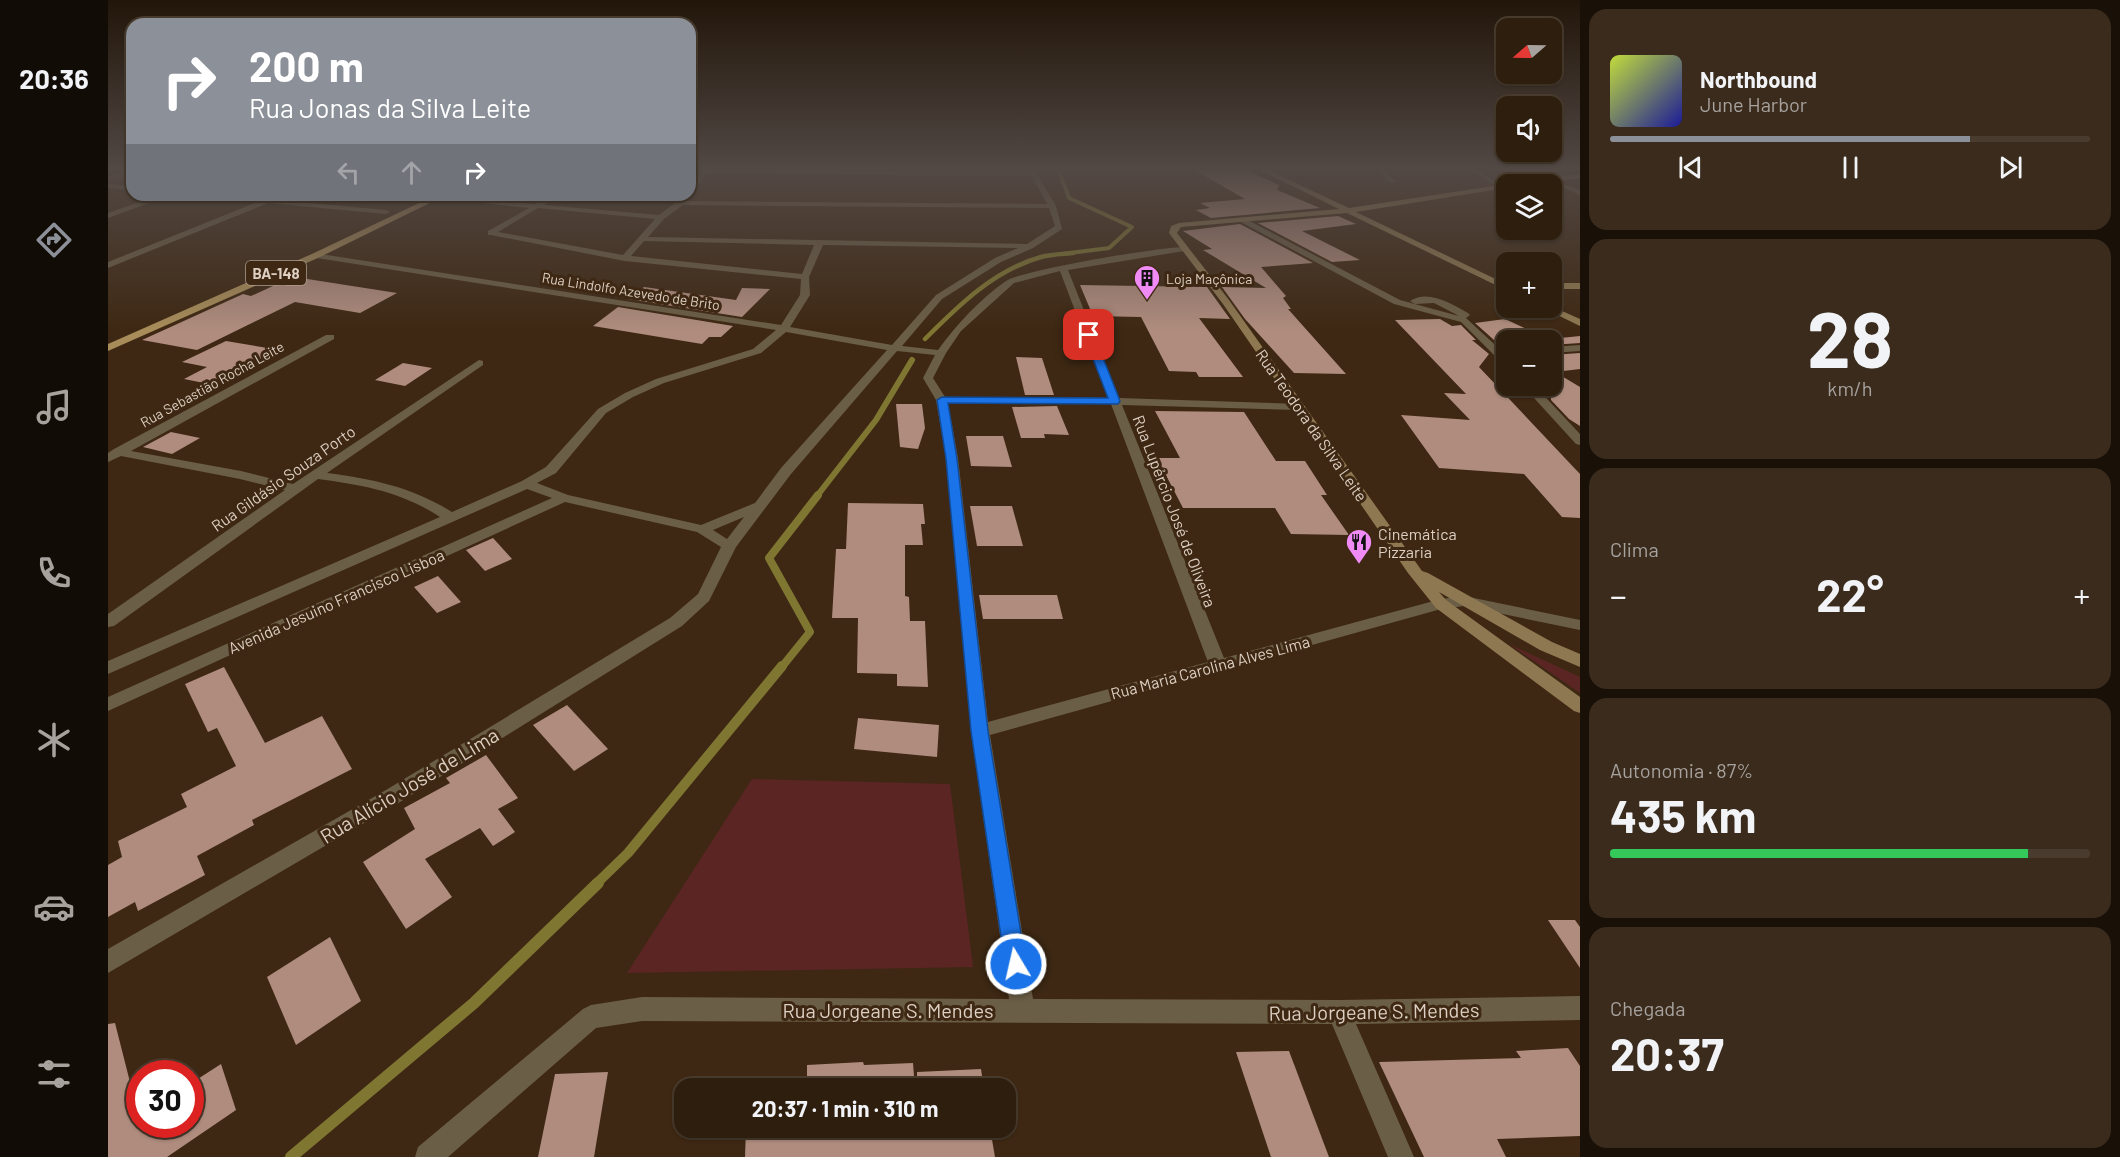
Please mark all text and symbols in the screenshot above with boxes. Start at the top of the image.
north arrow [1496,18,1562,84]
map controls [1496,18,1562,396]
text: 200 m [249,40,364,90]
icon: right [150,42,228,120]
text: 20:36 [19,62,89,94]
text: Northbound [1700,66,1817,92]
text: Rua Jonas da Silva Leite [249,91,531,123]
text: June Harbor [1700,92,1807,116]
button: sound [1496,96,1562,162]
icon: previous [1674,151,1707,184]
icon: pause [1834,151,1867,184]
icon: next [1994,151,2027,184]
icon: left [332,156,365,189]
icon: ahead [395,156,428,189]
icon: right [458,156,491,189]
button: layers [1496,174,1562,240]
icon: directions [33,219,75,261]
button: + [1496,252,1562,318]
road number: BA-148 [246,261,306,285]
building icon: Loja Maçônica [1132,263,1162,301]
street label: Rua Lindolfo Azevedo de Brito [541,269,721,313]
place label: Loja Maçônica [1166,270,1252,287]
text: 28 [1807,290,1893,384]
pin [1063,309,1114,360]
icon: arrive [1072,318,1105,351]
button: − [1496,330,1562,396]
street label: Rua Sebastião Rocha Leite [137,337,287,431]
street label: Rua Teodora da Silva Leite [1252,345,1372,505]
text: km/h [1827,376,1873,400]
icon: music [33,386,75,428]
street label: Rua Lupércio José de Oliveira [1130,412,1220,610]
street label: Rua Gildásio Souza Porto [207,421,359,535]
place label: Cinemática Pizzaria [1378,524,1457,561]
restaurant icon: Cinemática Pizzaria [1344,527,1374,565]
text: Clima [1610,537,1659,561]
street label: Avenida Jesuino Francisco Lisboa [225,545,447,657]
icon: phone [33,552,75,594]
text: 22° [1816,567,1884,621]
text: − [1610,575,1627,615]
text: + [2073,575,2090,615]
street label: Rua Maria Carolina Alves Lima [1108,631,1312,703]
icon: climate [33,719,75,761]
street label: Rua Alício José de Lima [315,722,503,848]
text: Autonomia · 87% [1610,758,1753,782]
text: 435 km [1610,788,1756,842]
icon: car [33,886,75,928]
position arrow [984,932,1048,996]
text: Chegada [1610,996,1686,1020]
street label: Rua Jorgeane S. Mendes [1268,997,1480,1025]
street label: Rua Jorgeane S. Mendes [782,998,994,1022]
text: 20:37 [1610,1026,1724,1080]
icon: filters [33,1053,75,1095]
speed limit sign: 30 [126,1060,204,1138]
text: 20:37 · 1 min · 310 m [752,1095,938,1121]

